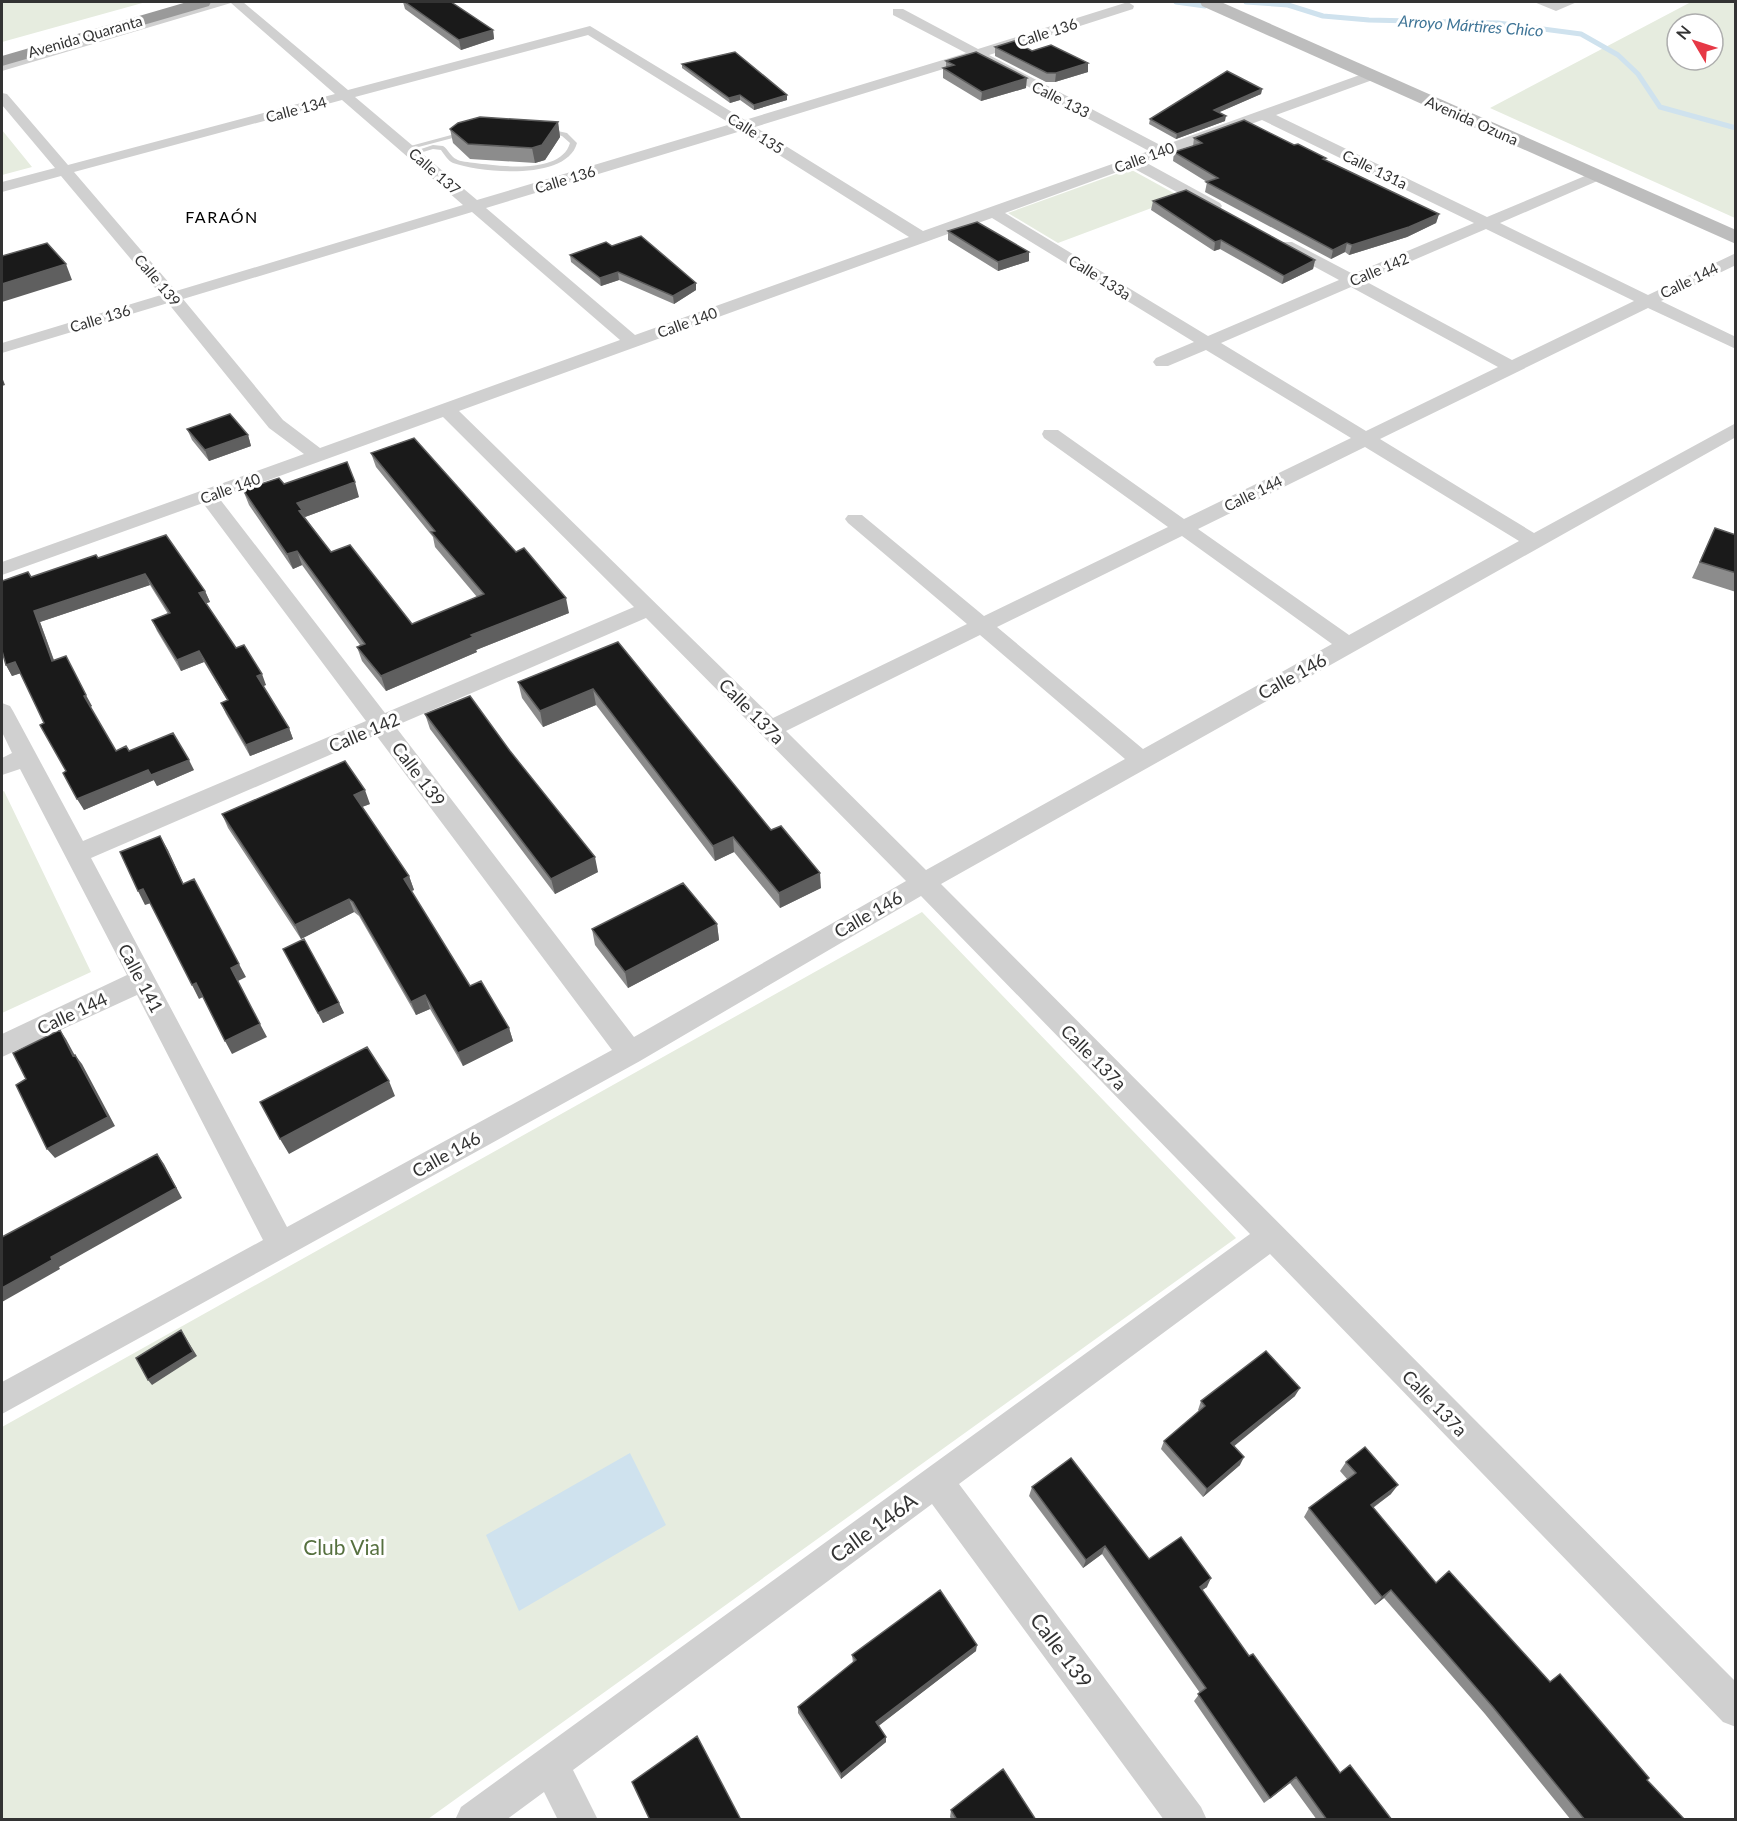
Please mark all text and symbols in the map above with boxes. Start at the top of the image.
water label: Arroyo Mártires Chico [1397,10,1544,40]
street label: Avenida Quaranta [26,11,144,61]
north arrow [1665,12,1725,72]
street label: Calle 136 [1015,14,1080,50]
text: N [1672,21,1694,43]
street label: Calle 133 [1029,77,1093,121]
street label: Calle 134 [264,92,329,126]
street label: Avenida Ozuna [1423,92,1521,148]
street label: Calle 135 [725,109,787,157]
street label: Calle 140 [1112,138,1177,176]
street label: Calle 137 [406,144,465,198]
street label: Calle 131a [1340,146,1410,192]
street label: Calle 136 [533,161,598,197]
district label: FARAÓN [185,207,259,226]
street label: Calle 142 [1347,249,1411,289]
street label: Calle 139 [131,250,185,310]
street label: Calle 133a [1066,251,1134,303]
street label: Calle 144 [1657,258,1721,302]
street label: Calle 136 [68,300,133,336]
street label: Calle 140 [655,303,720,341]
street label: Calle 140 [198,469,263,507]
street label: Calle 144 [1221,471,1285,515]
street label: Calle 146 [1254,648,1330,704]
street label: Calle 137a [715,674,789,748]
street label: Calle 142 [325,707,403,757]
street label: Calle 139 [388,737,450,811]
street label: Calle 146 [830,886,906,942]
street label: Calle 141 [114,940,168,1016]
street label: Calle 144 [33,987,111,1039]
street label: Calle 137a [1057,1020,1131,1094]
street label: Calle 146 [408,1126,484,1182]
street label: Calle 137a [1398,1365,1472,1441]
street label: Calle 146A [825,1487,922,1567]
park label: Club Vial [303,1534,385,1559]
street label: Calle 139 [1026,1608,1098,1692]

